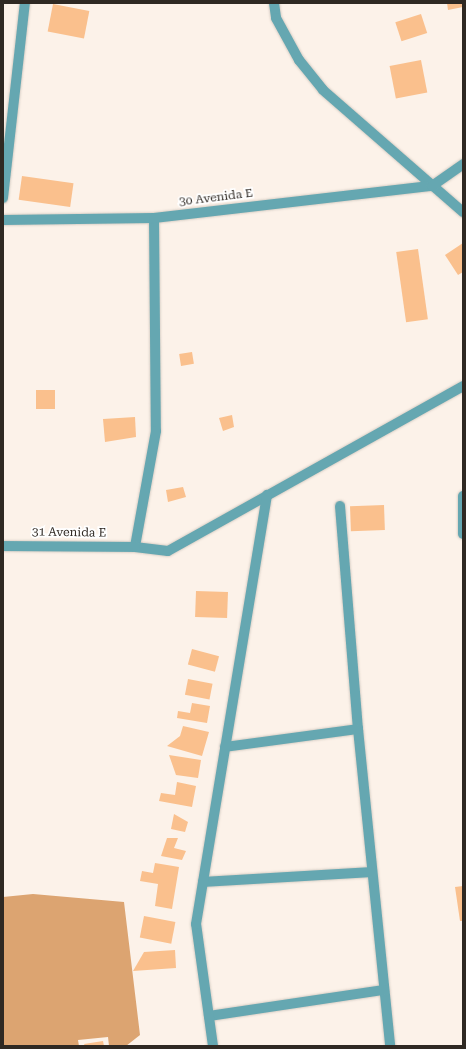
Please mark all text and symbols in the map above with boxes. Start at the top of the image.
street label: 30 Avenida E [178,186,254,210]
street label: 31 Avenida E [32,525,106,541]

